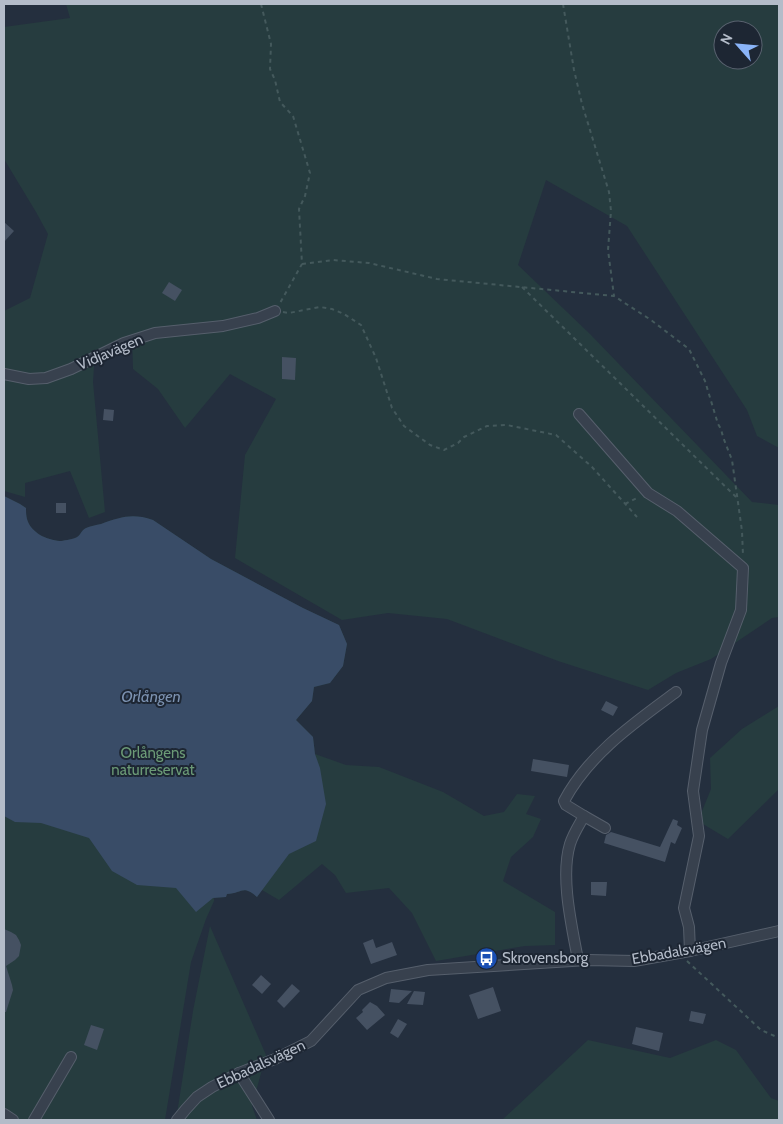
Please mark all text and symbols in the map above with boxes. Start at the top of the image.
north arrow [713,20,763,70]
text: N [716,31,737,48]
street label: Vidjavägen [75,330,145,374]
water label: Orlången [121,687,181,706]
park label: Orlångens naturreservat [111,744,195,779]
street label: Ebbadalsvägen [630,934,728,968]
bus stop icon: Skrovensborg [474,946,498,970]
place label: Skrovensborg [502,949,589,967]
street label: Ebbadalsvägen [214,1036,308,1092]

